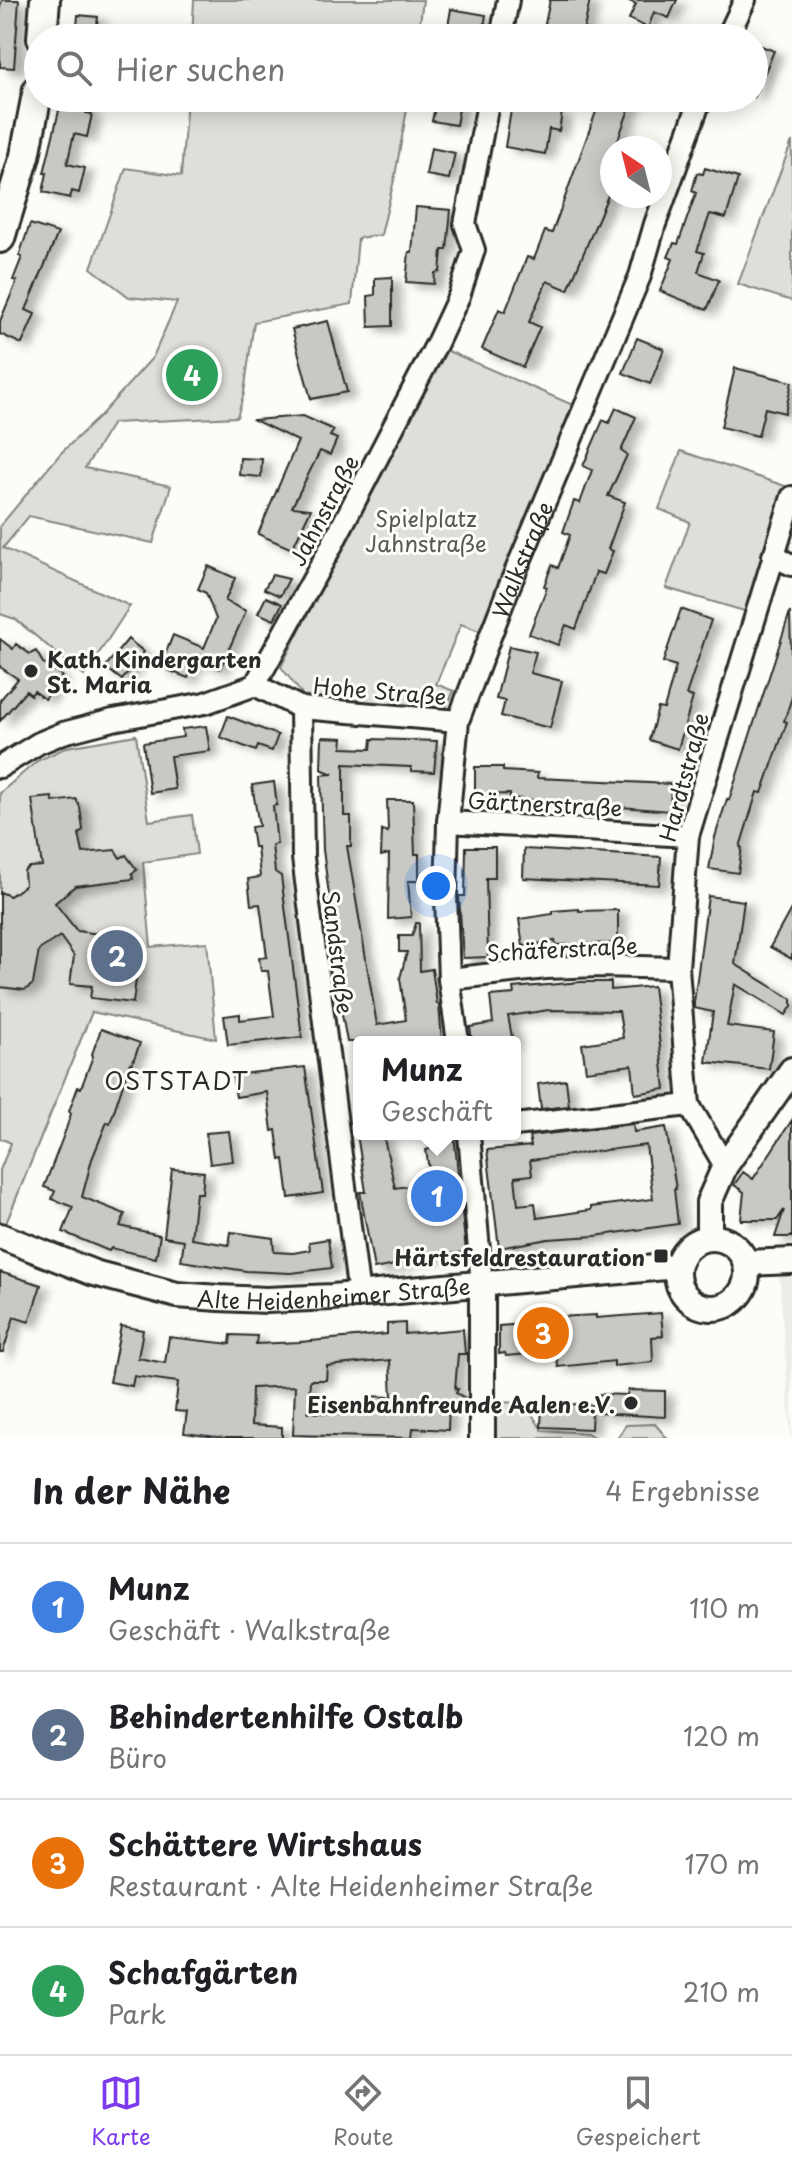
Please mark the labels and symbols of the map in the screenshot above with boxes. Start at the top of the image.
north arrow [600,136,672,208]
pin: 4 [166,345,218,405]
street label: Jahnstraße [280,449,366,571]
street label: Walkstraße [482,496,560,622]
park label: Spielplatz Jahnstraße [365,501,487,559]
place label: Kath. Kindergarten St. Maria [47,642,262,700]
marker: Kath. Kindergarten St. Maria [22,662,40,680]
street label: Hohe Straße [312,668,448,712]
street label: Hardtstraße [650,709,716,845]
street label: Gärtnerstraße [467,782,623,824]
your location [416,866,456,906]
street label: Sandstraße [315,888,363,1016]
pin: 2 [91,926,143,986]
street label: Schäferstraße [486,928,638,968]
district label: OSTSTADT [104,1062,250,1098]
pin: 1 [411,1166,463,1226]
place label: Härtsfeldrestauration [395,1240,645,1273]
marker: Härtsfeldrestauration [652,1247,670,1265]
street label: Alte Heidenheimer Straße [196,1268,471,1317]
pin: 3 [517,1303,569,1363]
place label: Eisenbahnfreunde Aalen e.V. [307,1387,615,1420]
marker: Eisenbahnfreunde Aalen e.V. [622,1394,640,1412]

